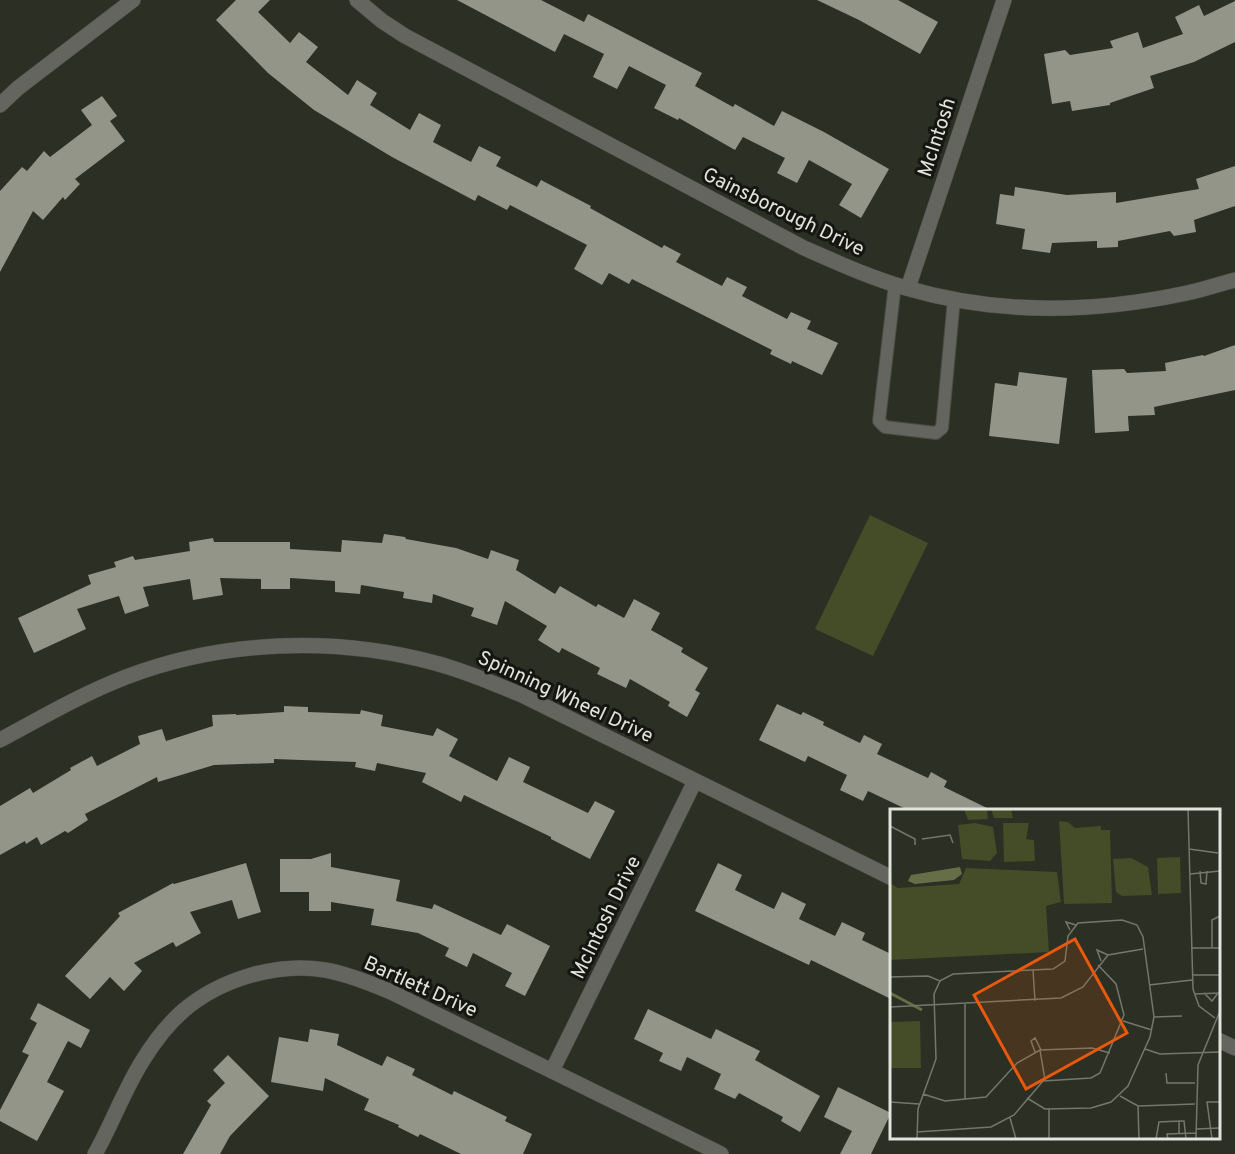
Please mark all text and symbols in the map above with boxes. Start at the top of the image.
street label: McIntosh [913,95,963,180]
street label: Gainsborough Drive [698,162,868,263]
street label: Spinning Wheel Drive [473,646,657,750]
inset map [890,809,1220,1139]
street label: McIntosh Drive [566,852,648,984]
street label: Bartlett Drive [359,951,481,1025]

